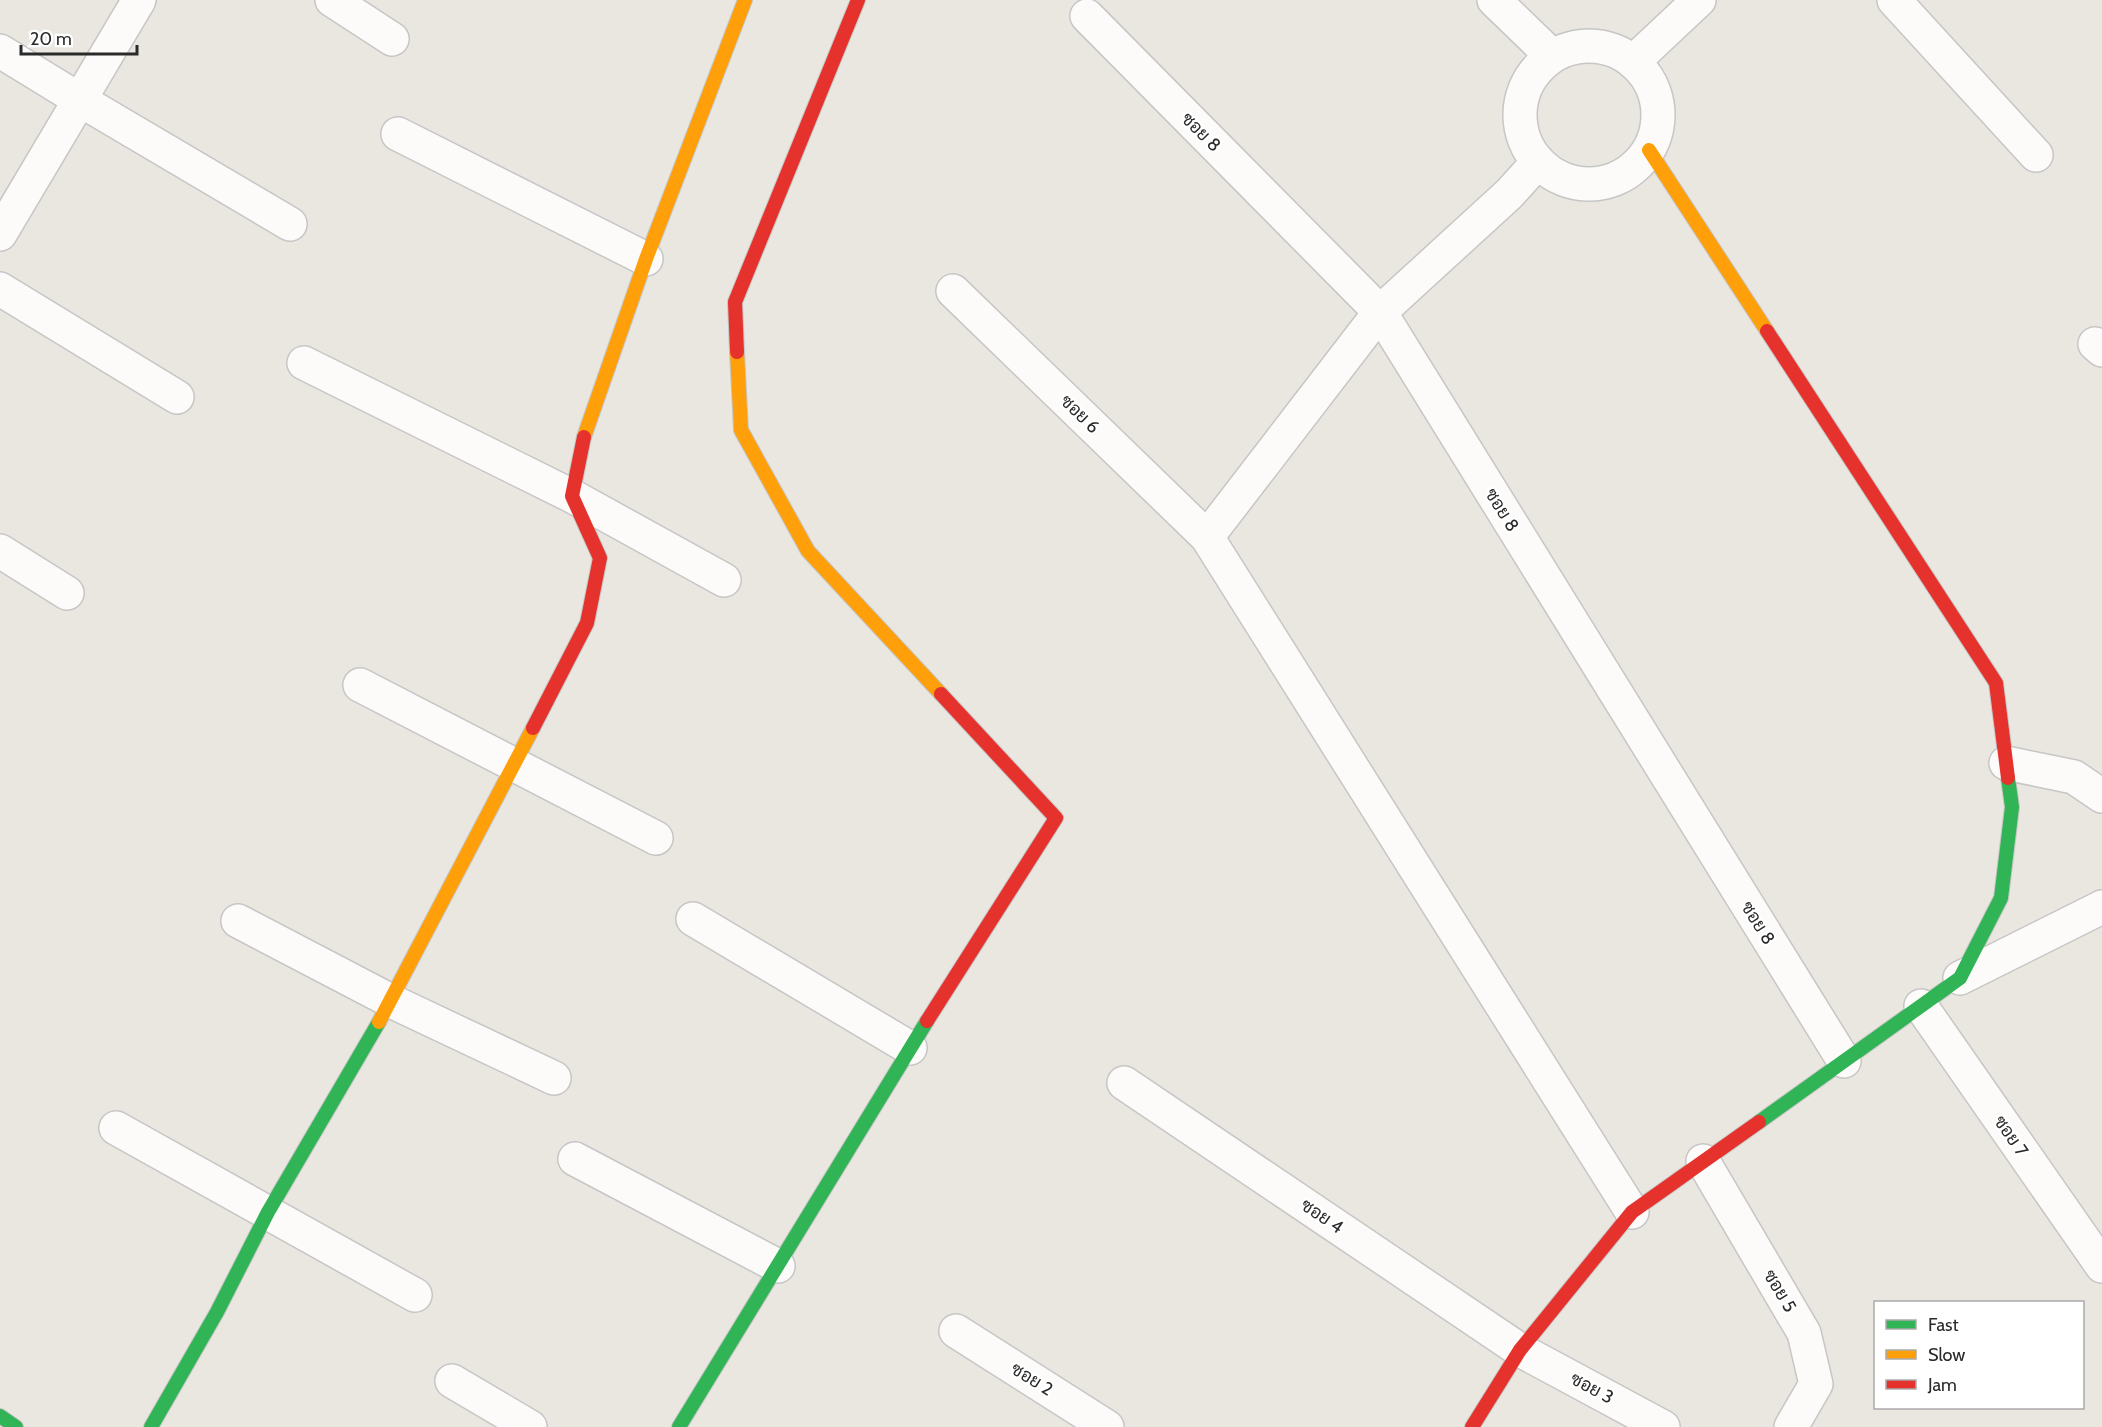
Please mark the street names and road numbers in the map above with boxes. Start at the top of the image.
street label: ซอย 8 [1177,108,1225,156]
street label: ซอย 6 [1056,390,1104,438]
street label: ซอย 8 [1480,484,1524,536]
street label: ซอย 8 [1736,897,1780,949]
street label: ซอย 7 [1989,1111,2033,1161]
street label: ซอย 4 [1297,1194,1347,1238]
street label: ซอย 5 [1759,1266,1801,1316]
street label: ซอย 2 [1007,1358,1057,1400]
street label: ซอย 3 [1567,1368,1617,1408]

